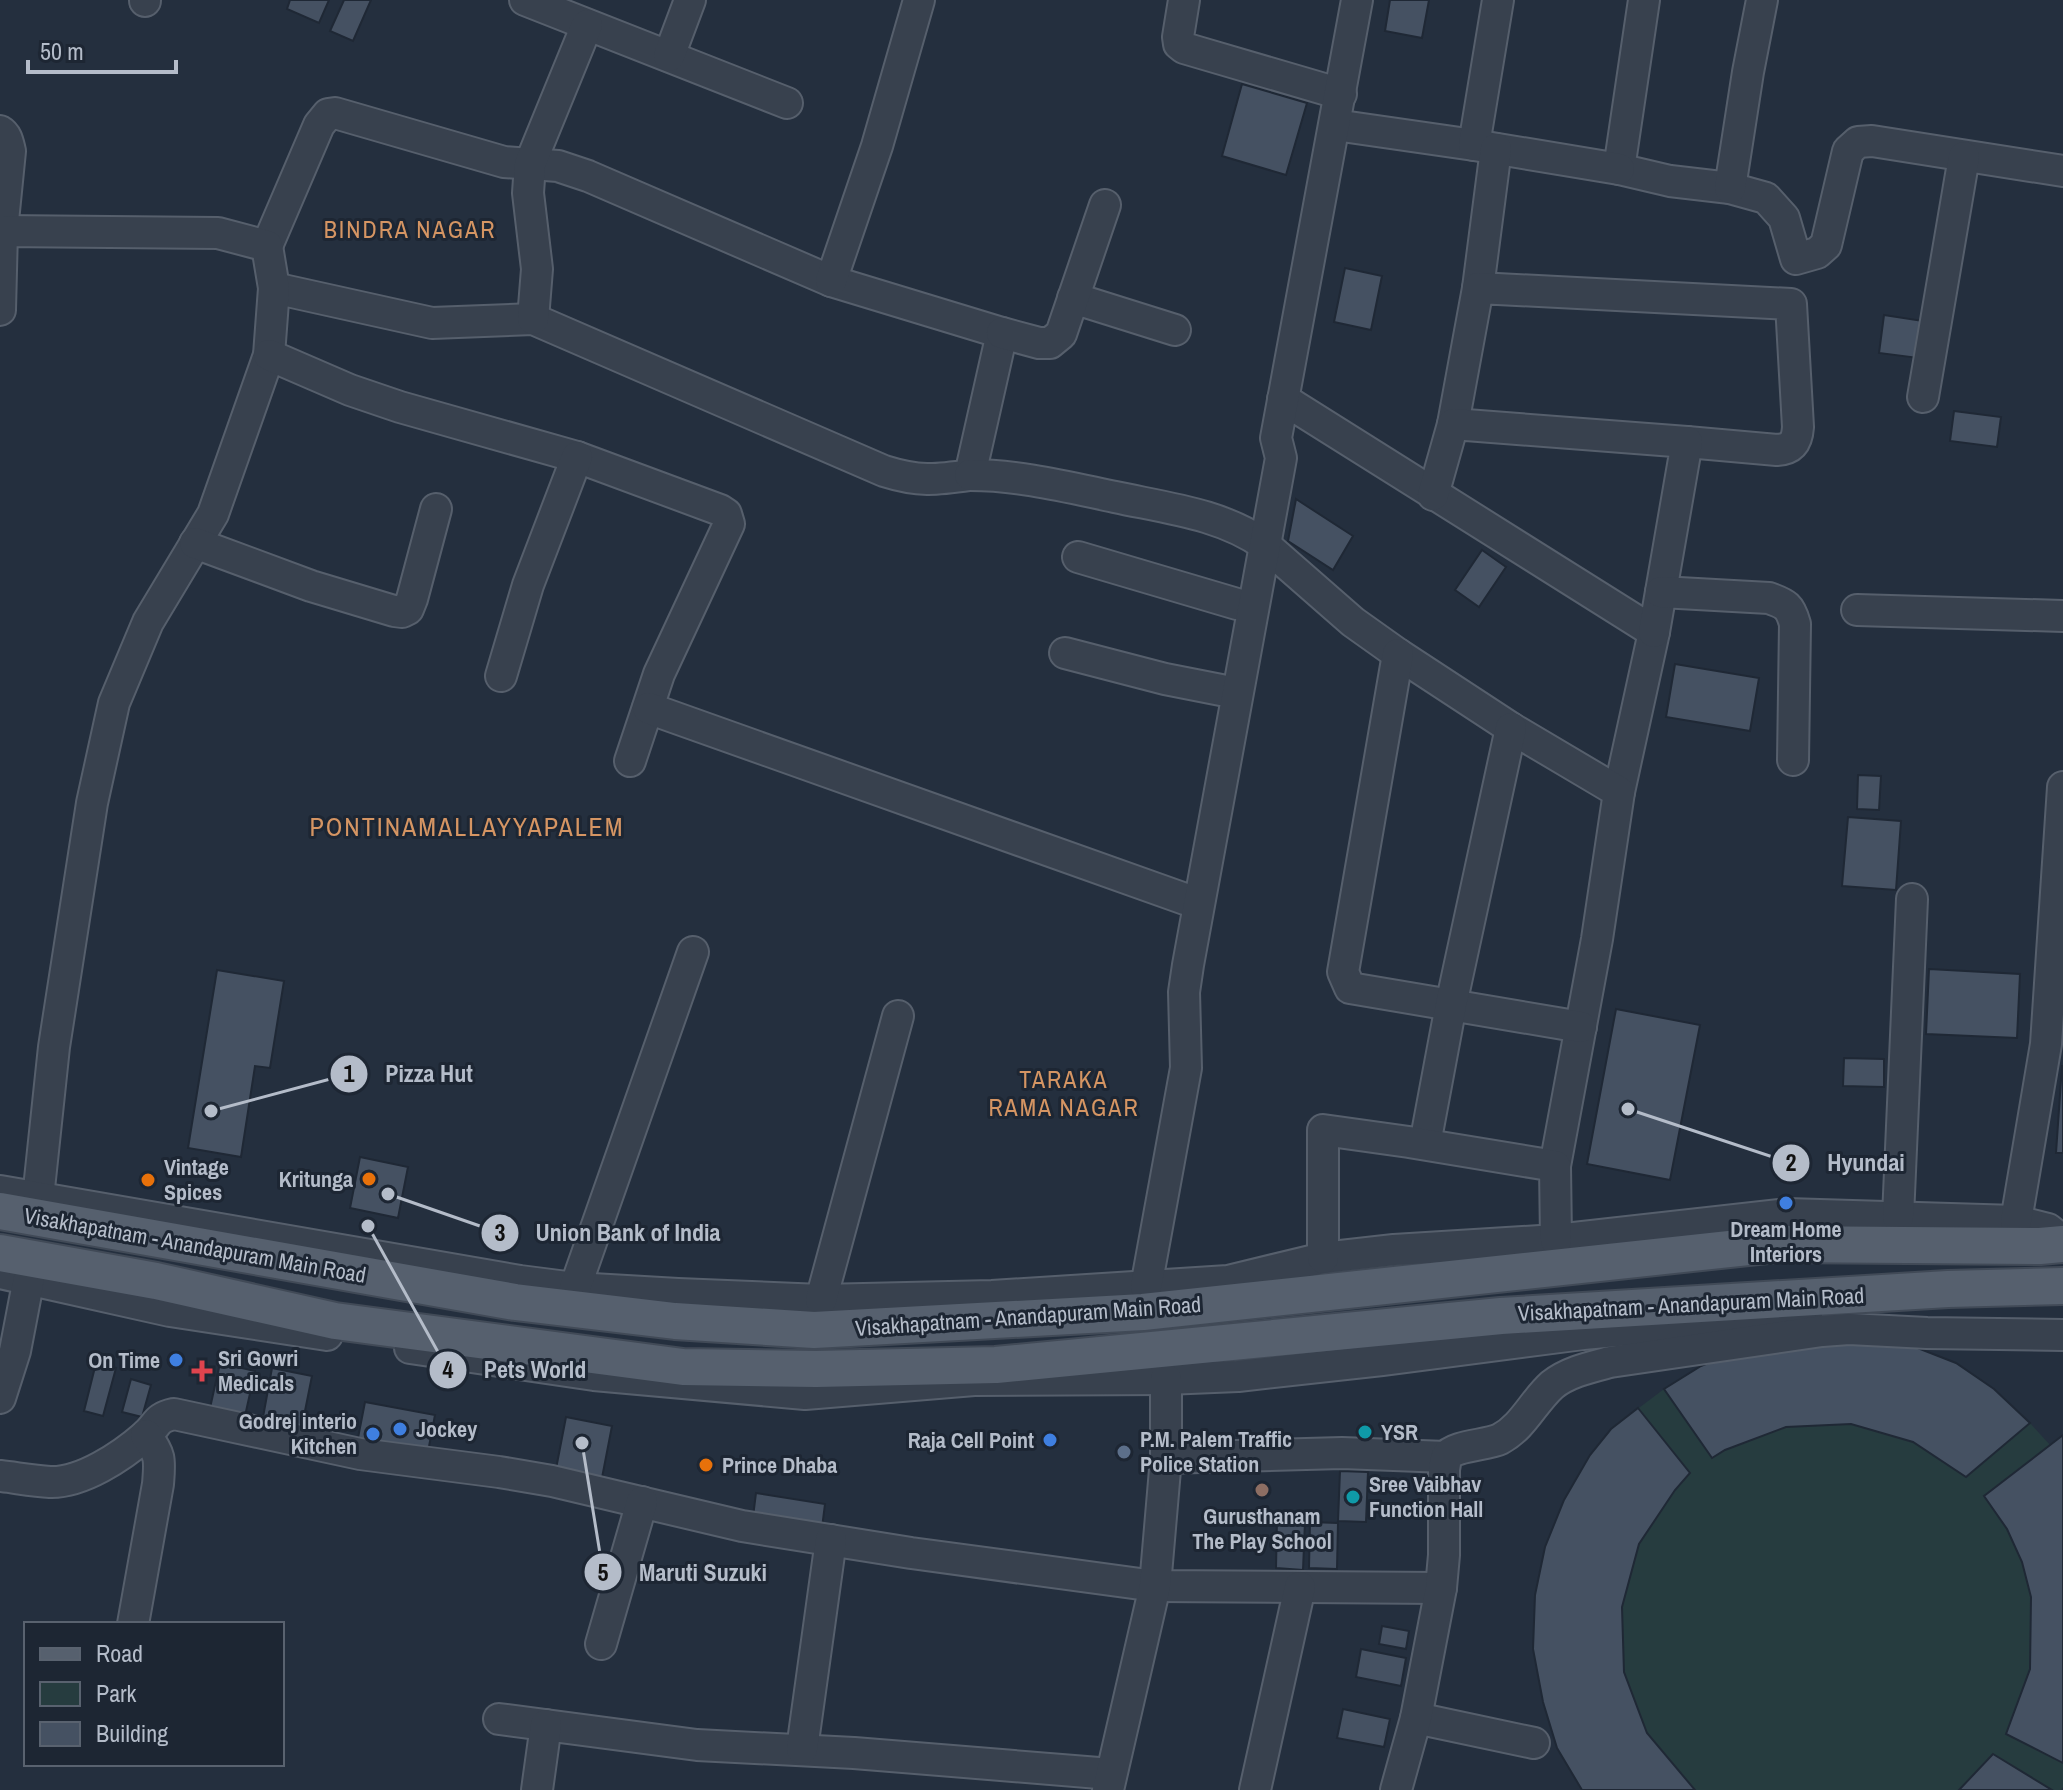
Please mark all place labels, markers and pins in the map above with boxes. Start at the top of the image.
callout: Pizza Hut [329,1050,489,1098]
callout: Hyundai [1771,1139,1921,1187]
place label: Vintage Spices [164,1152,229,1207]
place label: Kritunga [279,1164,353,1194]
marker: Kritunga [360,1170,378,1188]
marker: Vintage Spices [139,1171,157,1189]
marker: Dream Home Interiors [1777,1194,1795,1212]
callout: Union Bank of India [480,1209,736,1257]
place label: Dream Home Interiors [1730,1214,1842,1269]
place label: Sri Gowri Medicals [218,1343,298,1398]
place label: On Time [88,1345,160,1375]
callout: Pets World [428,1346,603,1394]
marker: On Time [167,1351,185,1369]
marker: Sri Gowri Medicals [193,1362,211,1380]
place label: Godrej interio Kitchen [239,1406,357,1461]
place label: Jockey [416,1414,477,1444]
place label: YSR [1381,1417,1418,1447]
marker: Jockey [391,1420,409,1438]
marker: YSR [1356,1423,1374,1441]
place label: P.M. Palem Traffic Police Station [1140,1424,1292,1479]
marker: Godrej interio Kitchen [364,1425,382,1443]
place label: Raja Cell Point [908,1425,1034,1455]
marker: Raja Cell Point [1041,1431,1059,1449]
marker: P.M. Palem Traffic Police Station [1115,1443,1133,1461]
place label: Prince Dhaba [722,1450,837,1480]
marker: Prince Dhaba [697,1456,715,1474]
place label: Sree Vaibhav Function Hall [1369,1469,1483,1524]
marker: Gurusthanam The Play School [1253,1481,1271,1499]
marker: Sree Vaibhav Function Hall [1344,1488,1362,1506]
place label: Gurusthanam The Play School [1192,1501,1332,1556]
callout: Maruti Suzuki [583,1548,783,1596]

